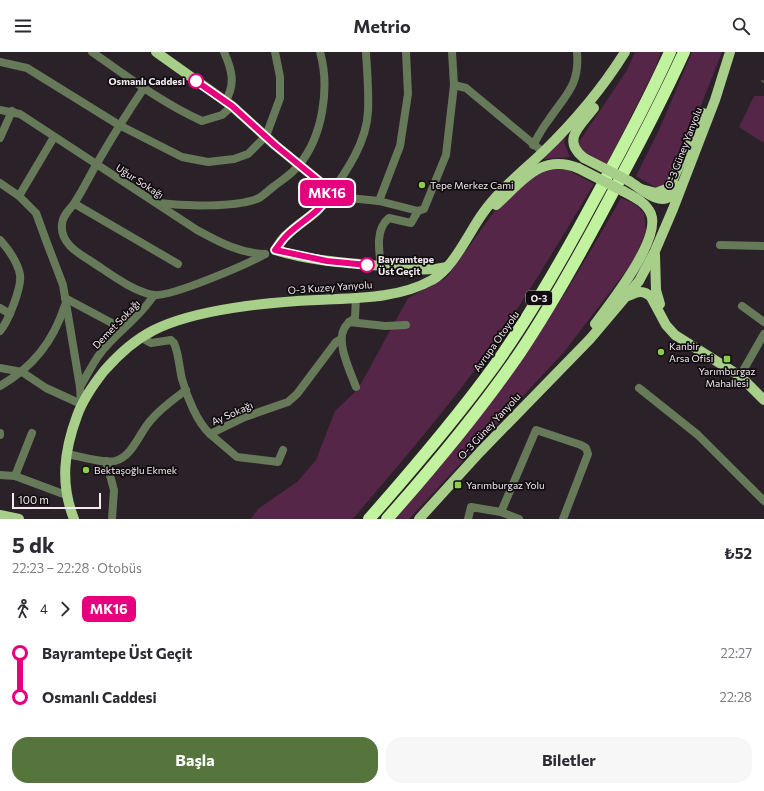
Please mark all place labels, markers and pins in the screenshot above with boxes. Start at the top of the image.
marker: Osmanlı Caddesi [188,73,204,89]
place label: Osmanlı Caddesi [108,75,185,87]
place label: Tepe Merkez Cami [430,179,514,191]
marker: Tepe Merkez Cami [417,180,427,190]
place label: Bayramtepe Üst Geçit [378,253,434,277]
marker: Bayramtepe Üst Geçit [359,257,375,273]
place label: Kanbir Arsa Ofisi [669,340,713,364]
marker: Kanbir Arsa Ofisi [656,347,666,357]
marker: Yarımburgaz Mahallesi [722,354,732,364]
place label: Yarımburgaz Mahallesi [698,365,756,389]
place label: Bektaşoğlu Ekmek [94,464,178,476]
marker: Bektaşoğlu Ekmek [81,465,91,475]
place label: Yarımburgaz Yolu [466,479,545,491]
marker: Yarımburgaz Yolu [453,480,463,490]

